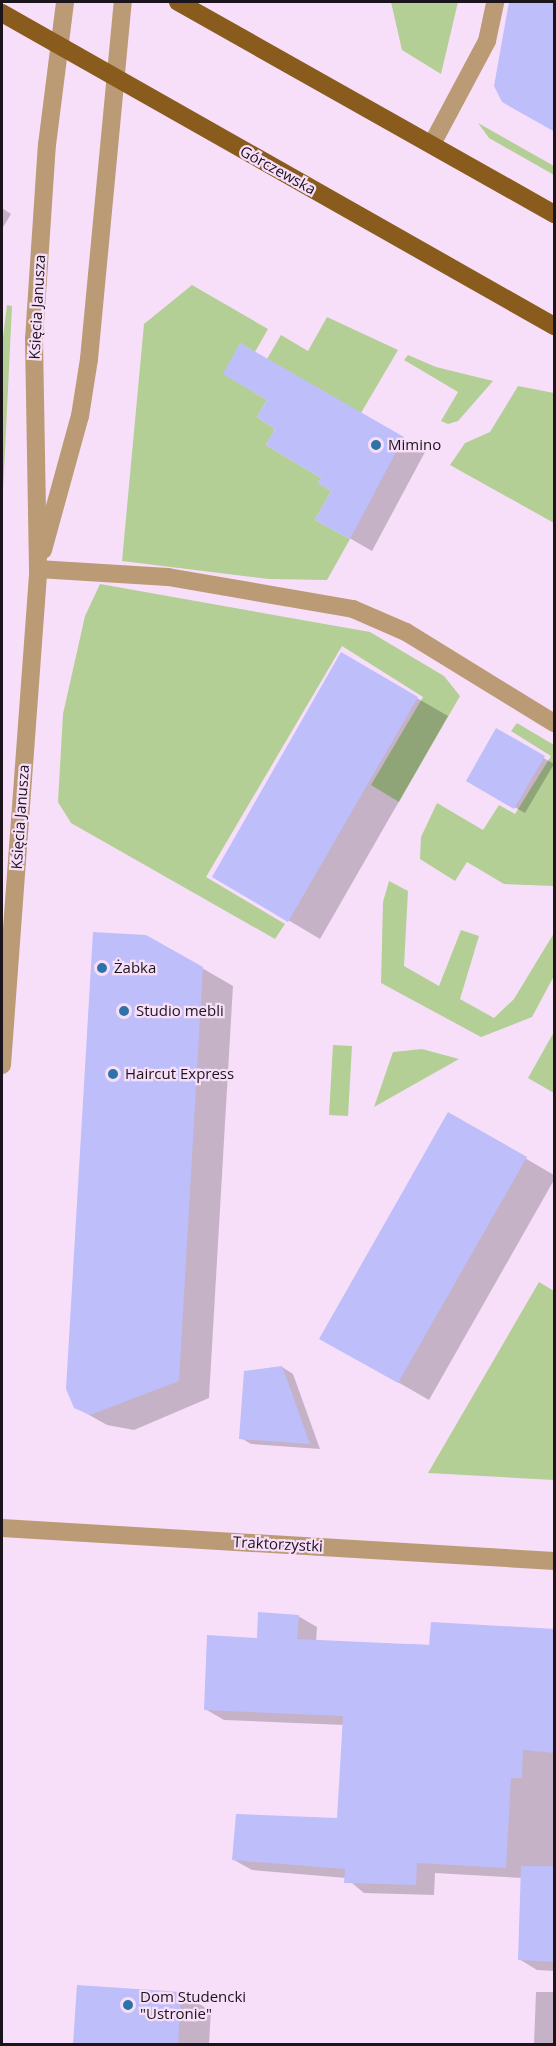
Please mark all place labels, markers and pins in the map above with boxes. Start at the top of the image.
place label: Mimino [388,436,441,454]
marker: Mimino [369,438,383,452]
place label: Żabka [114,959,156,977]
marker: Żabka [95,961,109,975]
place label: Studio mebli [136,1002,224,1020]
marker: Studio mebli [117,1004,131,1018]
place label: Haircut Express [125,1065,234,1083]
marker: Haircut Express [106,1067,120,1081]
place label: Dom Studencki "Ustronie" [140,1987,246,2022]
marker: Dom Studencki "Ustronie" [121,1998,135,2012]

